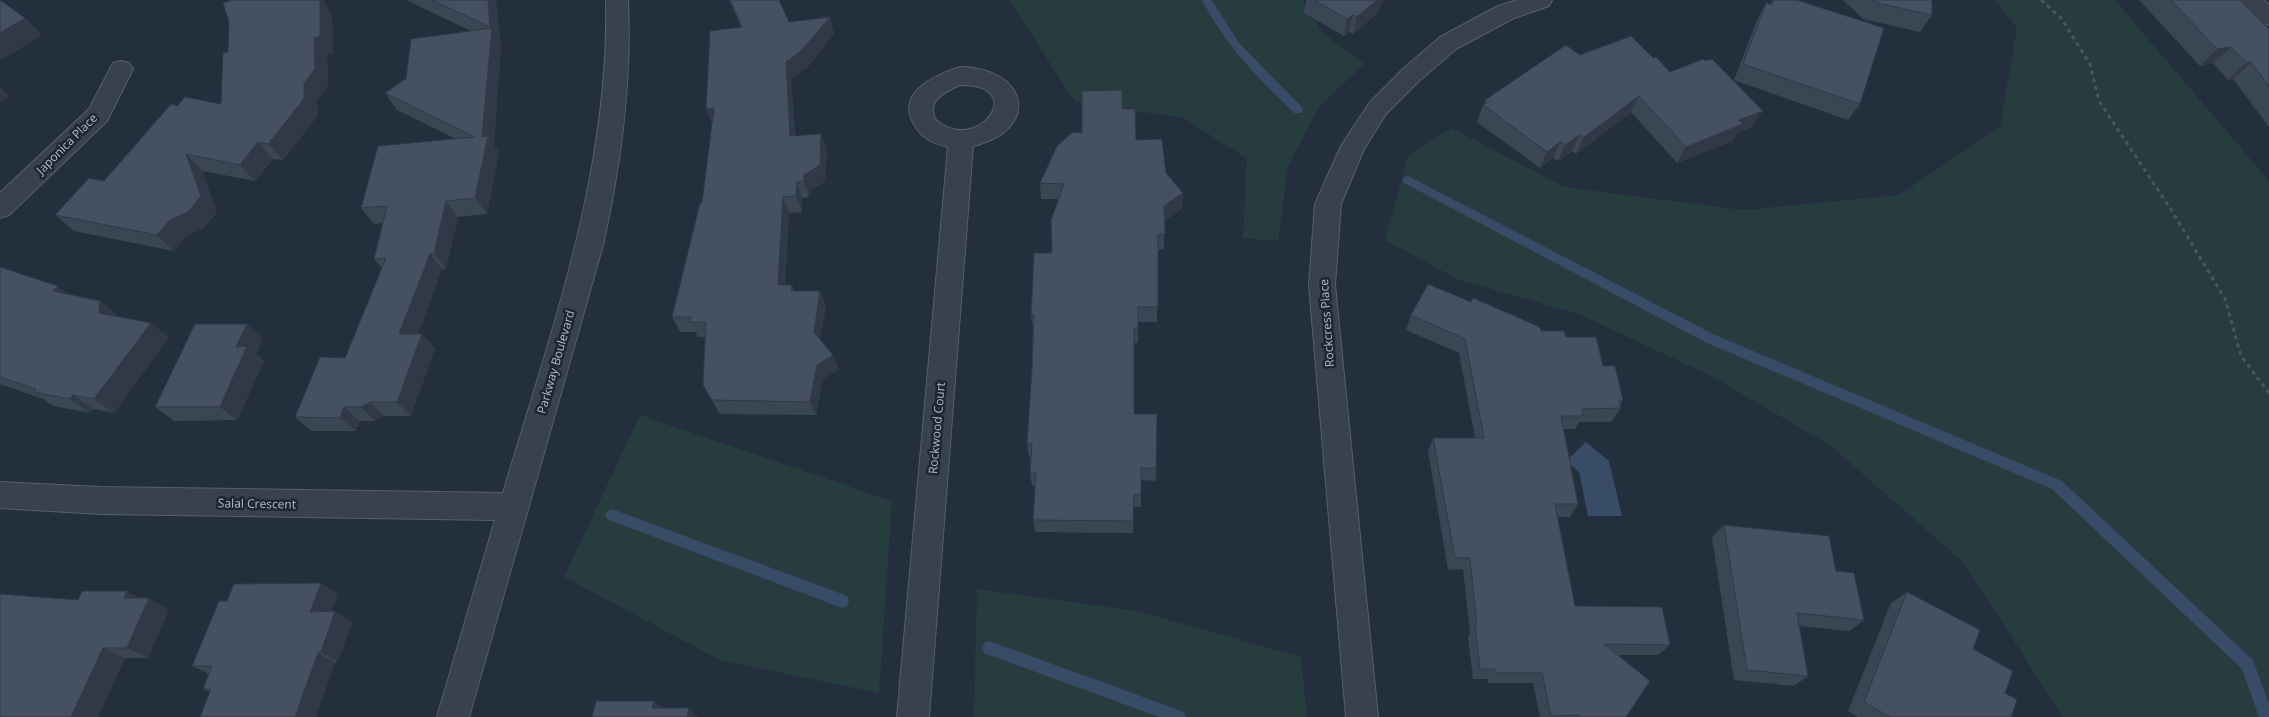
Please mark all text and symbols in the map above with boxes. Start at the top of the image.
street label: Japonica Place [32,109,101,179]
street label: Rockcress Place [1315,278,1338,368]
street label: Parkway Boulevard [533,308,578,416]
street label: Rockwood Court [924,381,949,475]
street label: Salal Crescent [218,494,296,513]

